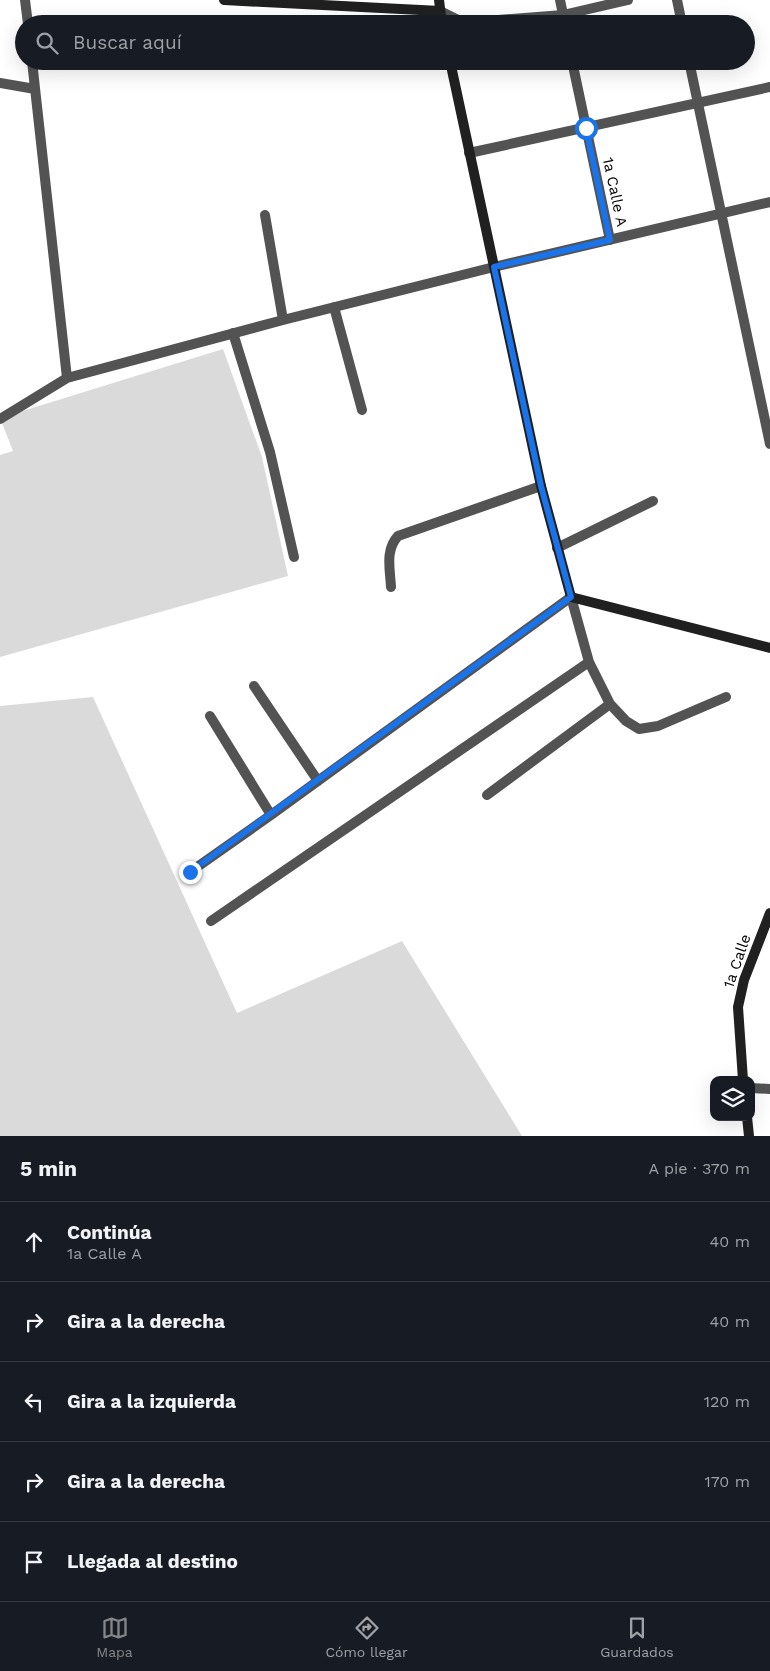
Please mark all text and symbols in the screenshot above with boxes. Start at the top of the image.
search box [15,15,755,70]
icon: search [33,29,61,57]
text: Buscar aquí [73,31,182,54]
route start [575,117,598,140]
street label: 1a Calle A [599,156,631,228]
route end [179,861,202,884]
street label: 1a Calle [719,932,755,990]
map controls [710,1076,755,1121]
button: layers [710,1076,755,1121]
text: 5 min [20,1156,77,1181]
text: A pie · 370 m [649,1159,750,1178]
text: Continúa [67,1221,151,1244]
icon: ahead [20,1228,48,1256]
text: 40 m [710,1232,750,1251]
text: 1a Calle A [67,1244,142,1263]
icon: right [20,1308,48,1336]
text: Gira a la derecha [67,1310,225,1333]
text: 40 m [710,1312,750,1331]
icon: left [20,1388,48,1416]
text: Gira a la izquierda [67,1390,236,1413]
text: 120 m [704,1392,750,1411]
icon: right [20,1468,48,1496]
text: Gira a la derecha [67,1470,225,1493]
text: 170 m [704,1472,750,1491]
icon: arrive [20,1548,48,1576]
text: Llegada al destino [67,1550,238,1573]
tab: Mapa [96,1614,133,1660]
tab: Cómo llegar [325,1614,408,1660]
tab: Guardados [600,1614,674,1660]

